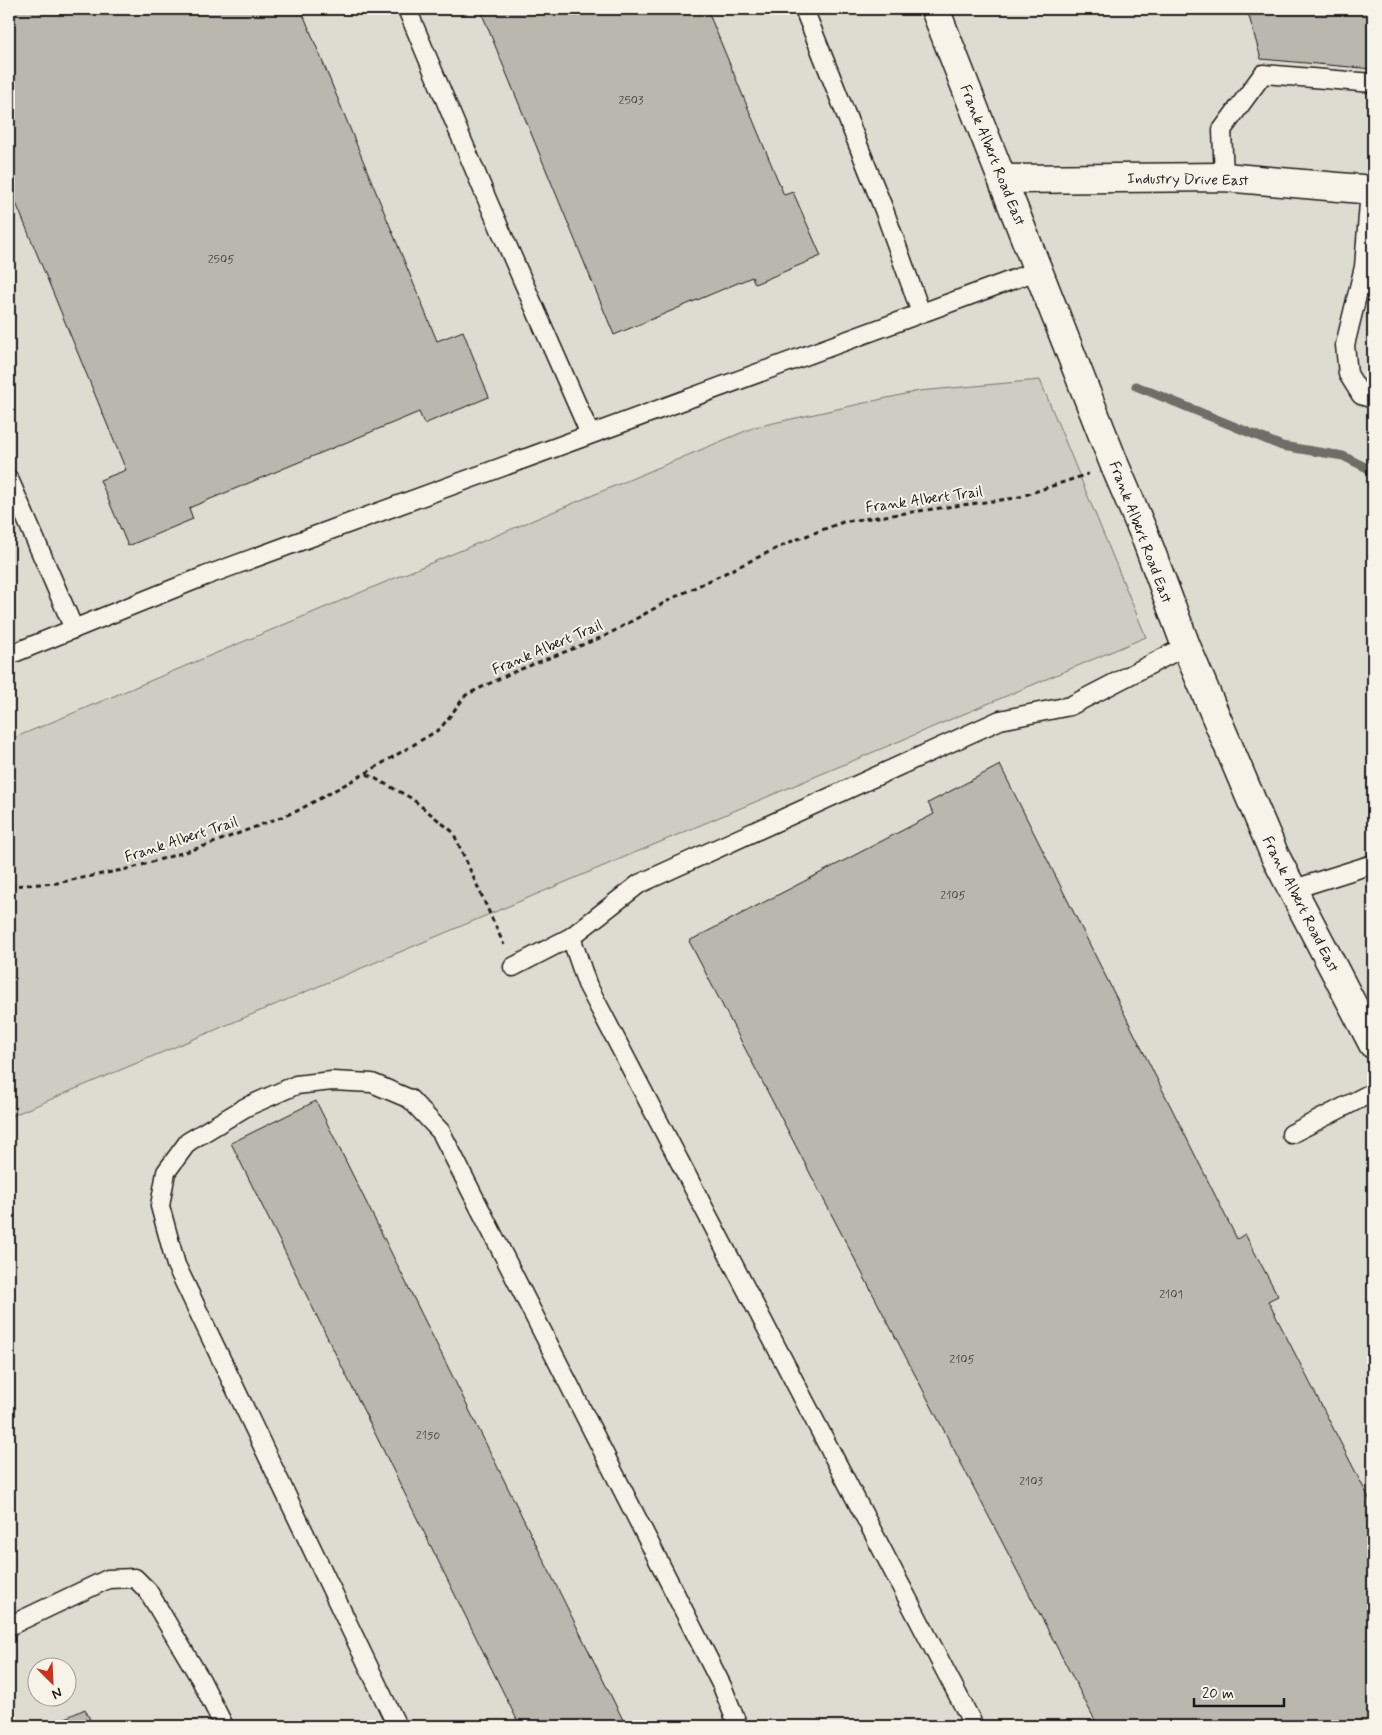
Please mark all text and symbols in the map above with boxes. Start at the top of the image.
street label: Frank Albert Road East [955,82,1030,230]
house number: 2503 [619,93,644,109]
street label: Industry Drive East [1127,169,1250,191]
house number: 2505 [208,252,234,268]
street label: Frank Albert Road East [1104,458,1177,607]
street label: Frank Albert Trail [864,482,984,518]
street label: Frank Albert Trail [489,616,606,680]
street label: Frank Albert Trail [122,812,241,868]
street label: Frank Albert Road East [1257,833,1343,977]
house number: 2105 [940,888,966,904]
house number: 2101 [1159,1287,1183,1303]
house number: 2105 [949,1352,975,1368]
house number: 2150 [416,1428,441,1444]
house number: 2103 [1019,1474,1043,1490]
north arrow [28,1658,78,1708]
scale bar [1194,1675,1284,1707]
text: N [49,1683,65,1703]
text: 20 m [1202,1684,1234,1704]

